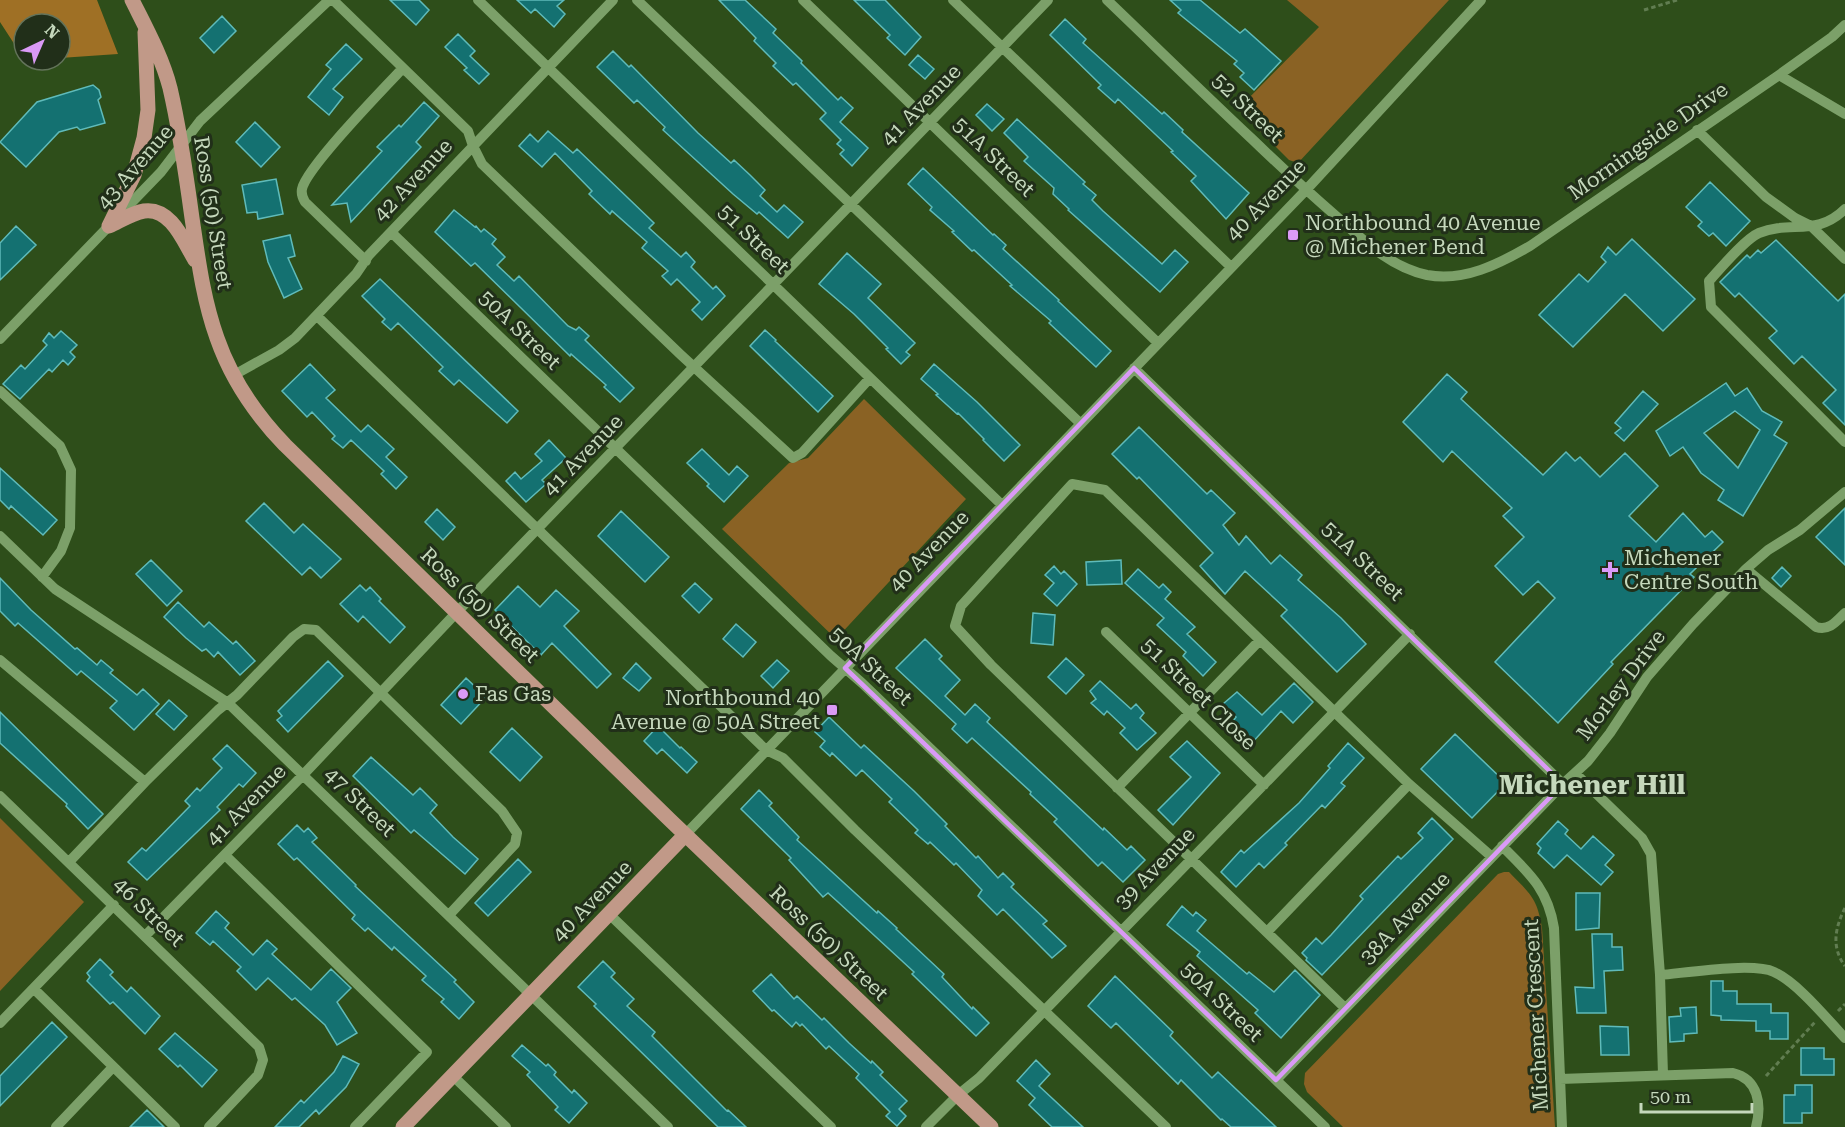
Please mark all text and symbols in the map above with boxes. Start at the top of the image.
north arrow [12,12,72,72]
text: N [41,20,63,43]
street label: 41 Avenue [876,59,966,151]
street label: 52 Street [1208,68,1288,148]
street label: Morningside Drive [1564,77,1732,205]
street label: 51A Street [948,112,1040,202]
street label: 43 Avenue [92,120,178,214]
street label: 42 Avenue [369,134,457,226]
street label: Ross (50) Street [189,135,237,292]
street label: 40 Avenue [1221,154,1311,246]
street label: 51 Street [714,199,794,279]
place label: Northbound 40 Avenue @ Michener Bend [1305,211,1541,259]
marker: Northbound 40 Avenue @ Michener Bend [1286,228,1300,242]
street label: 50A Street [474,285,566,375]
street label: 41 Avenue [538,409,628,501]
street label: 40 Avenue [884,505,974,597]
street label: 51A Street [1317,516,1409,606]
street label: Ross (50) Street [416,542,544,668]
place label: Michener Centre South [1624,546,1759,594]
marker: Michener Centre South [1601,561,1619,579]
street label: 50A Street [825,622,917,710]
street label: Morley Drive [1572,625,1670,745]
street label: 51 Street Close [1137,633,1261,755]
place label: Fas Gas [475,682,551,706]
place label: Northbound 40 Avenue @ 50A Street [611,686,820,734]
marker: Fas Gas [456,687,470,701]
marker: Northbound 40 Avenue @ 50A Street [825,703,839,717]
street label: 41 Avenue [201,759,291,851]
street label: 47 Street [320,762,400,842]
district label: Michener Hill [1499,769,1685,801]
street label: 39 Avenue [1110,822,1200,914]
street label: 40 Avenue [547,855,637,947]
street label: 38A Avenue [1355,867,1455,969]
street label: 46 Street [109,872,189,952]
street label: Ross (50) Street [765,880,893,1006]
street label: Michener Crescent [1519,918,1553,1112]
street label: 50A Street [1176,957,1268,1047]
scale bar [1641,1076,1752,1114]
text: 50 m [1650,1086,1691,1107]

